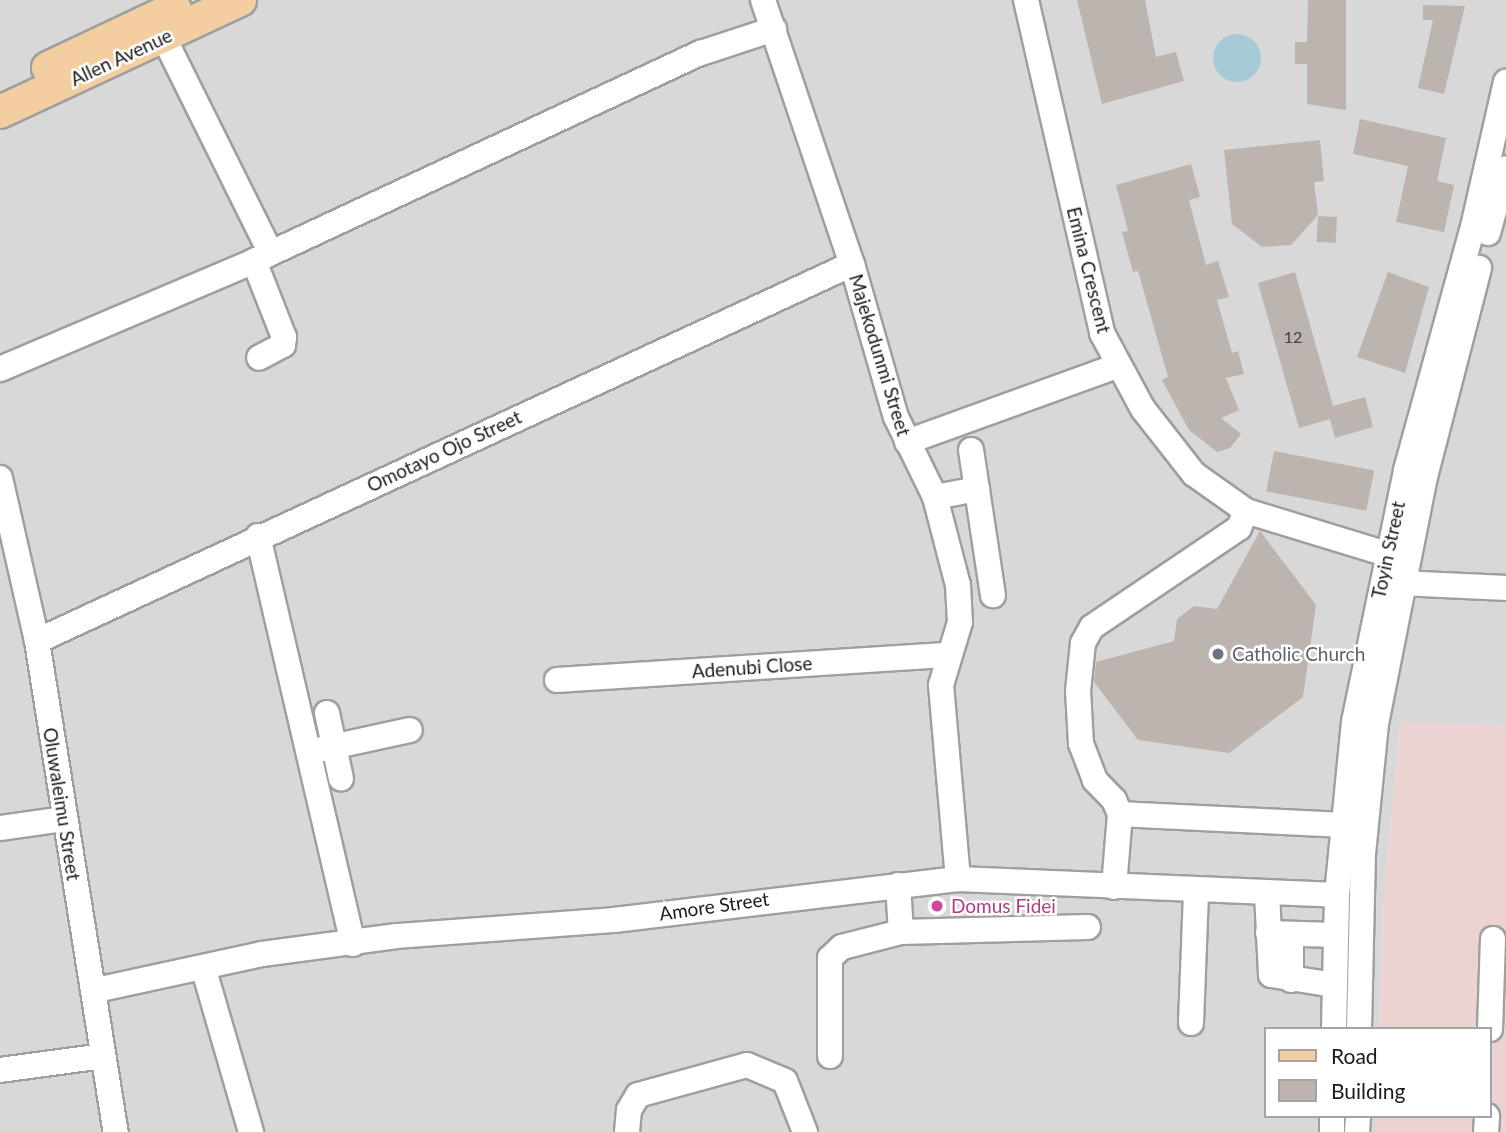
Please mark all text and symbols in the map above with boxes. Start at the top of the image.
street label: Allen Avenue [66,23,176,91]
street label: Emina Crescent [1062,204,1116,336]
street label: Majekodunmi Street [845,271,915,439]
house number: 12 [1284,327,1302,347]
street label: Omotayo Ojo Street [363,405,525,497]
street label: Toyin Street [1367,499,1409,601]
place label: Catholic Church [1232,643,1365,665]
marker: Catholic Church [1210,646,1226,662]
street label: Adenubi Close [691,651,813,683]
street label: Oluwaleimu Street [39,726,85,882]
street label: Amore Street [658,887,770,925]
place label: Domus Fidei [951,895,1056,917]
marker: Domus Fidei [929,898,945,914]
legend [1264,1027,1492,1118]
text: Road [1331,1043,1378,1068]
text: Building [1331,1078,1406,1103]

